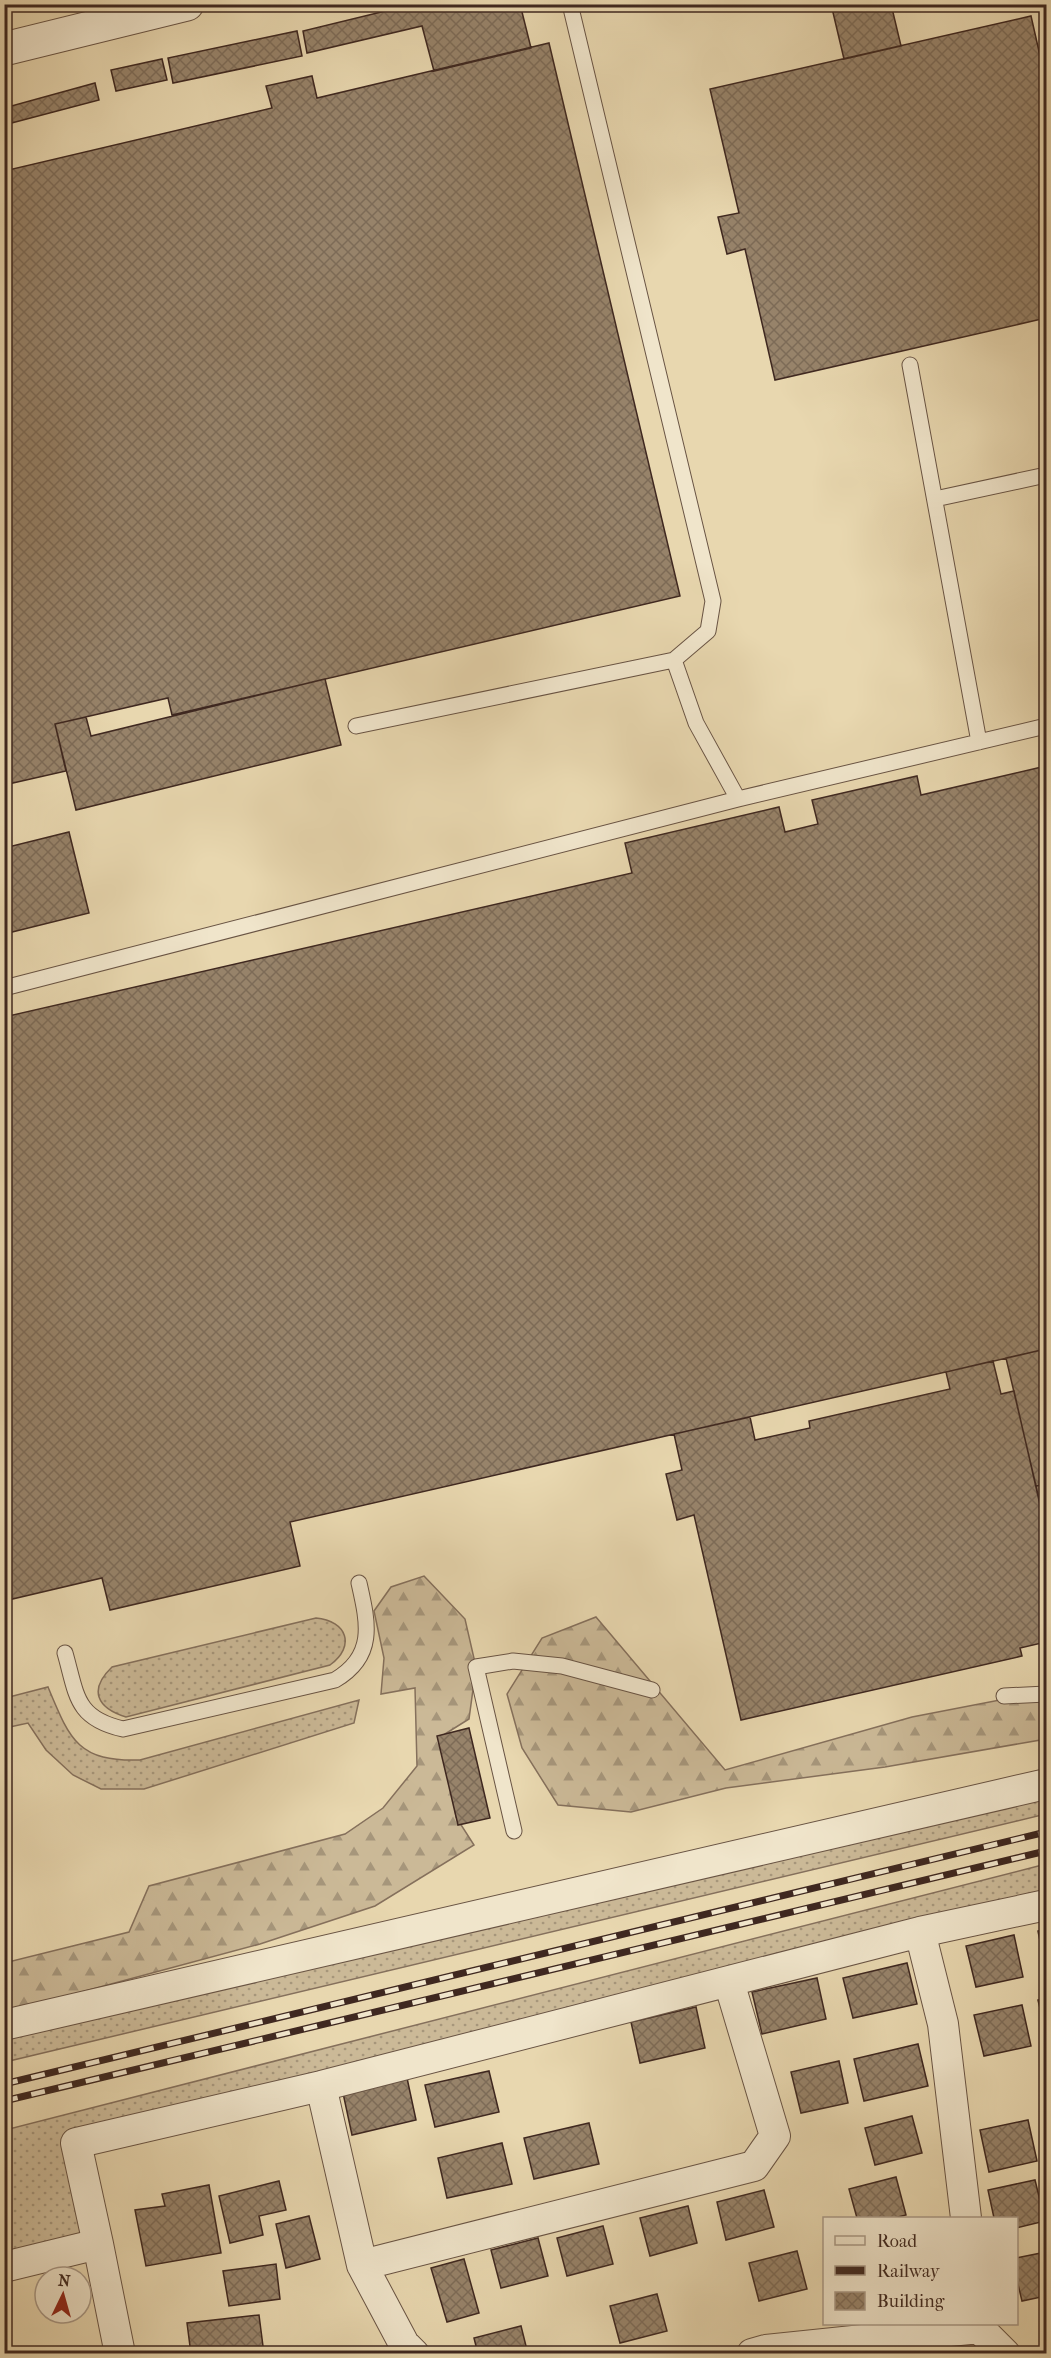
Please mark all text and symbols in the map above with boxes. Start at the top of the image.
legend [823,2217,1018,2325]
text: Road [877,2231,917,2252]
text: Railway [877,2261,941,2282]
north arrow [33,2265,93,2325]
text: N [57,2271,72,2291]
text: Building [877,2291,945,2312]

